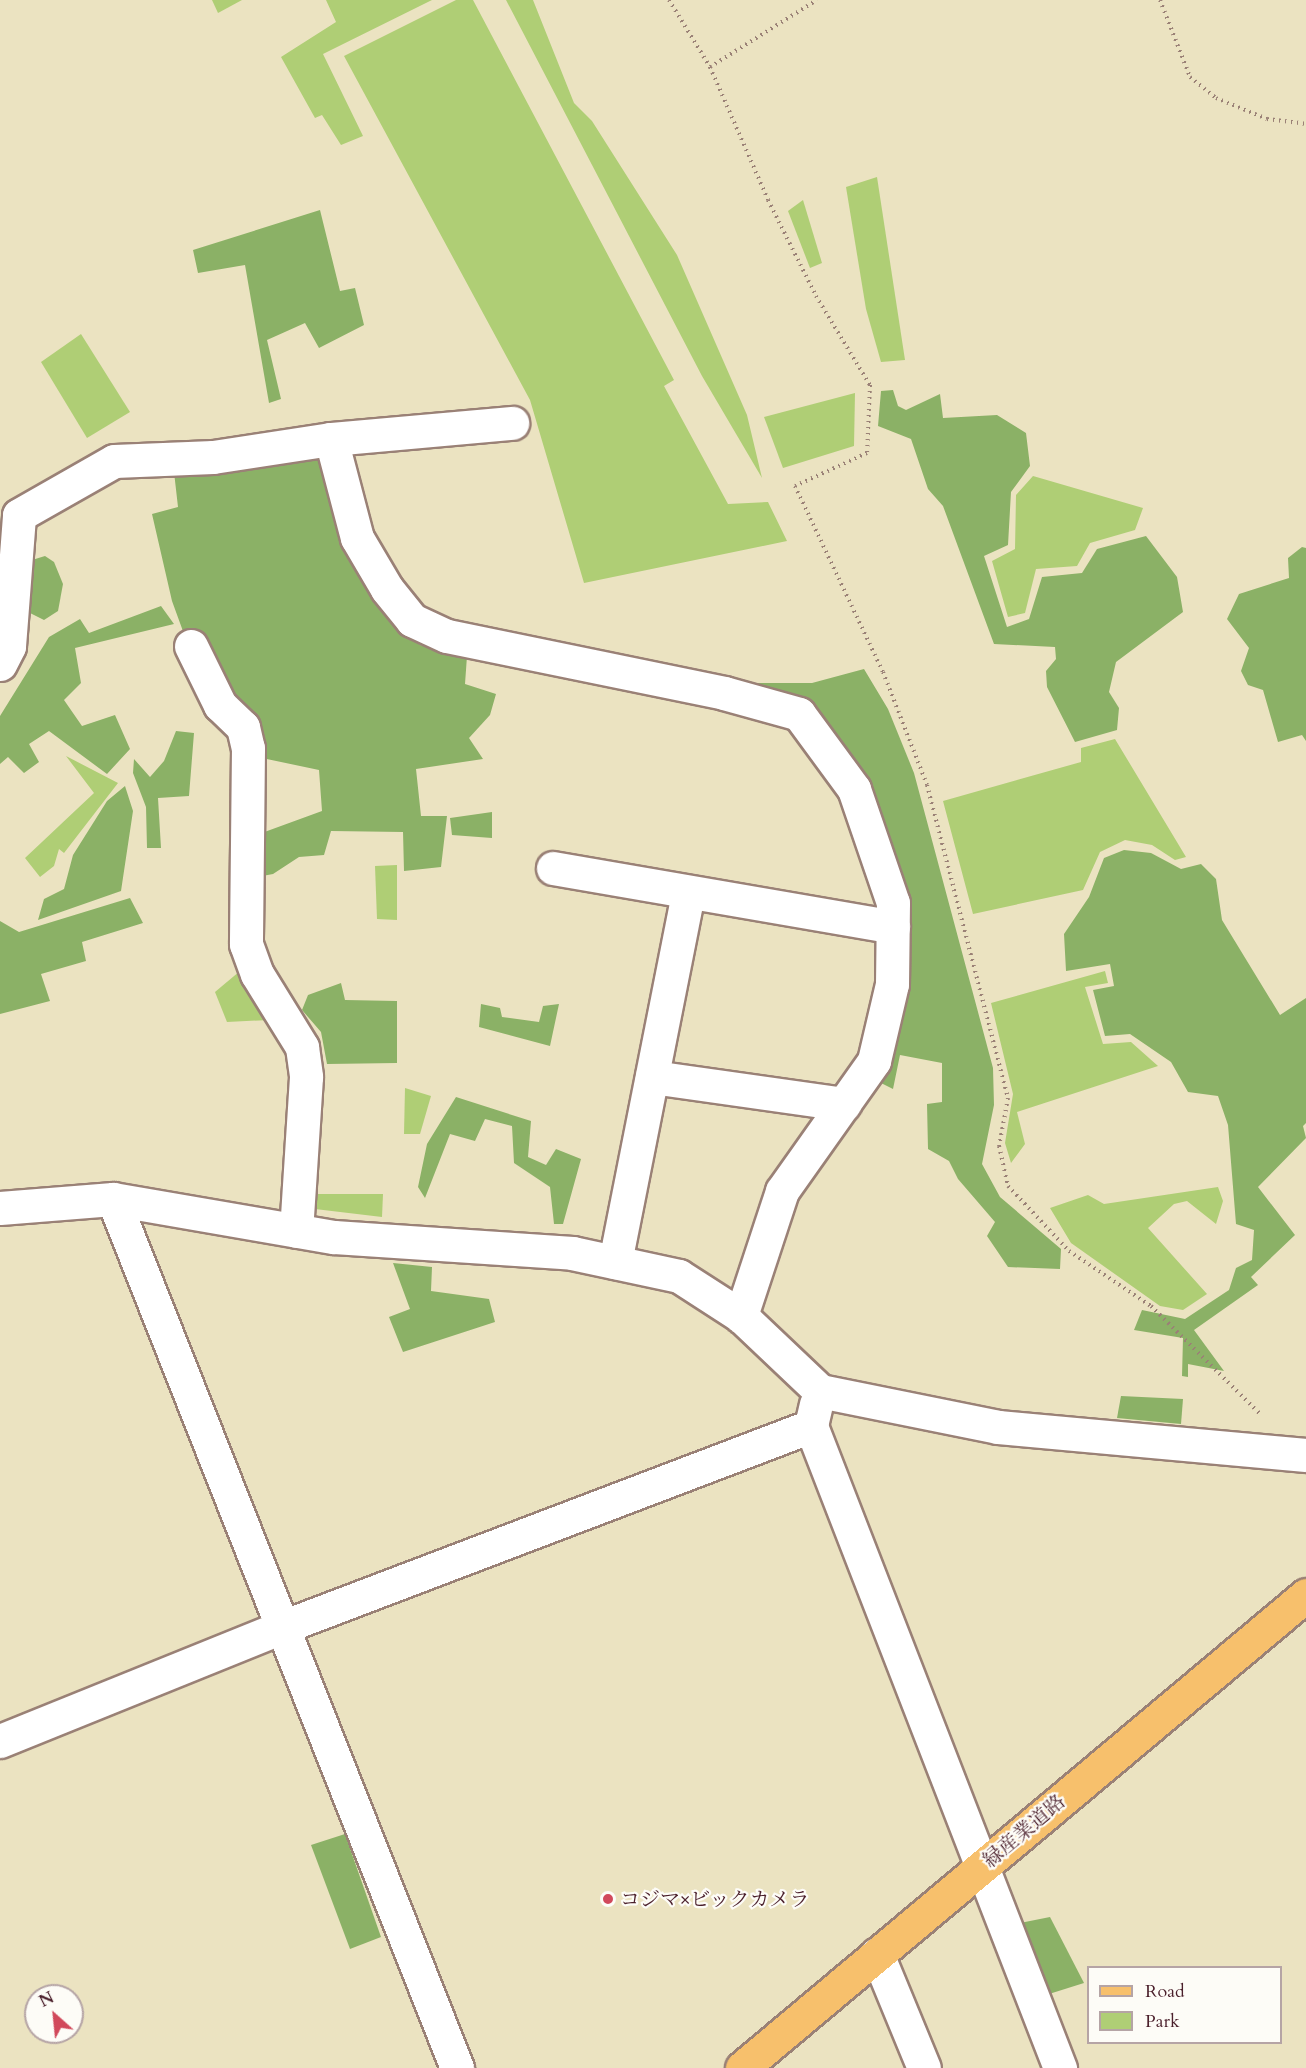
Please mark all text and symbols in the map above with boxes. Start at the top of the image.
street label: 緑産業道路 [978,1790,1070,1872]
place label: コジマ×ビックカメラ [620,1887,810,1911]
marker: コジマ×ビックカメラ [601,1892,615,1906]
legend [1087,1966,1282,2044]
text: Road [1145,1979,1185,2004]
north arrow [24,1984,84,2044]
text: N [36,1987,58,2013]
text: Park [1145,2009,1180,2034]

